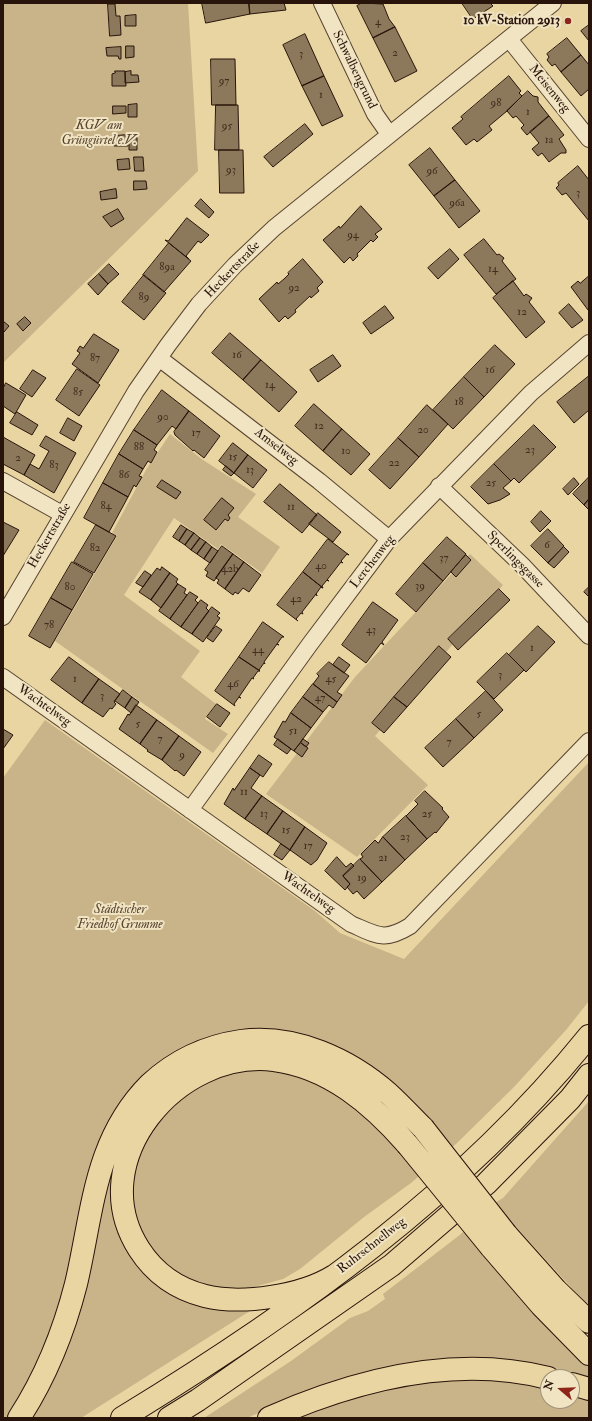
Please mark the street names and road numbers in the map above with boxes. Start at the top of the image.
street label: Schwalbengrund [328,28,380,112]
street label: Meisenweg [525,62,573,116]
street label: Heckertstraße [202,238,264,302]
street label: Amselweg [251,425,301,469]
street label: Heckertstraße [25,500,75,572]
street label: Sperlingsgasse [483,528,547,592]
street label: Lerchenweg [347,532,399,592]
street label: Wachtelweg [14,682,74,730]
street label: Wachtelweg [278,869,338,917]
street label: Ruhrschnellweg [335,1214,409,1278]

